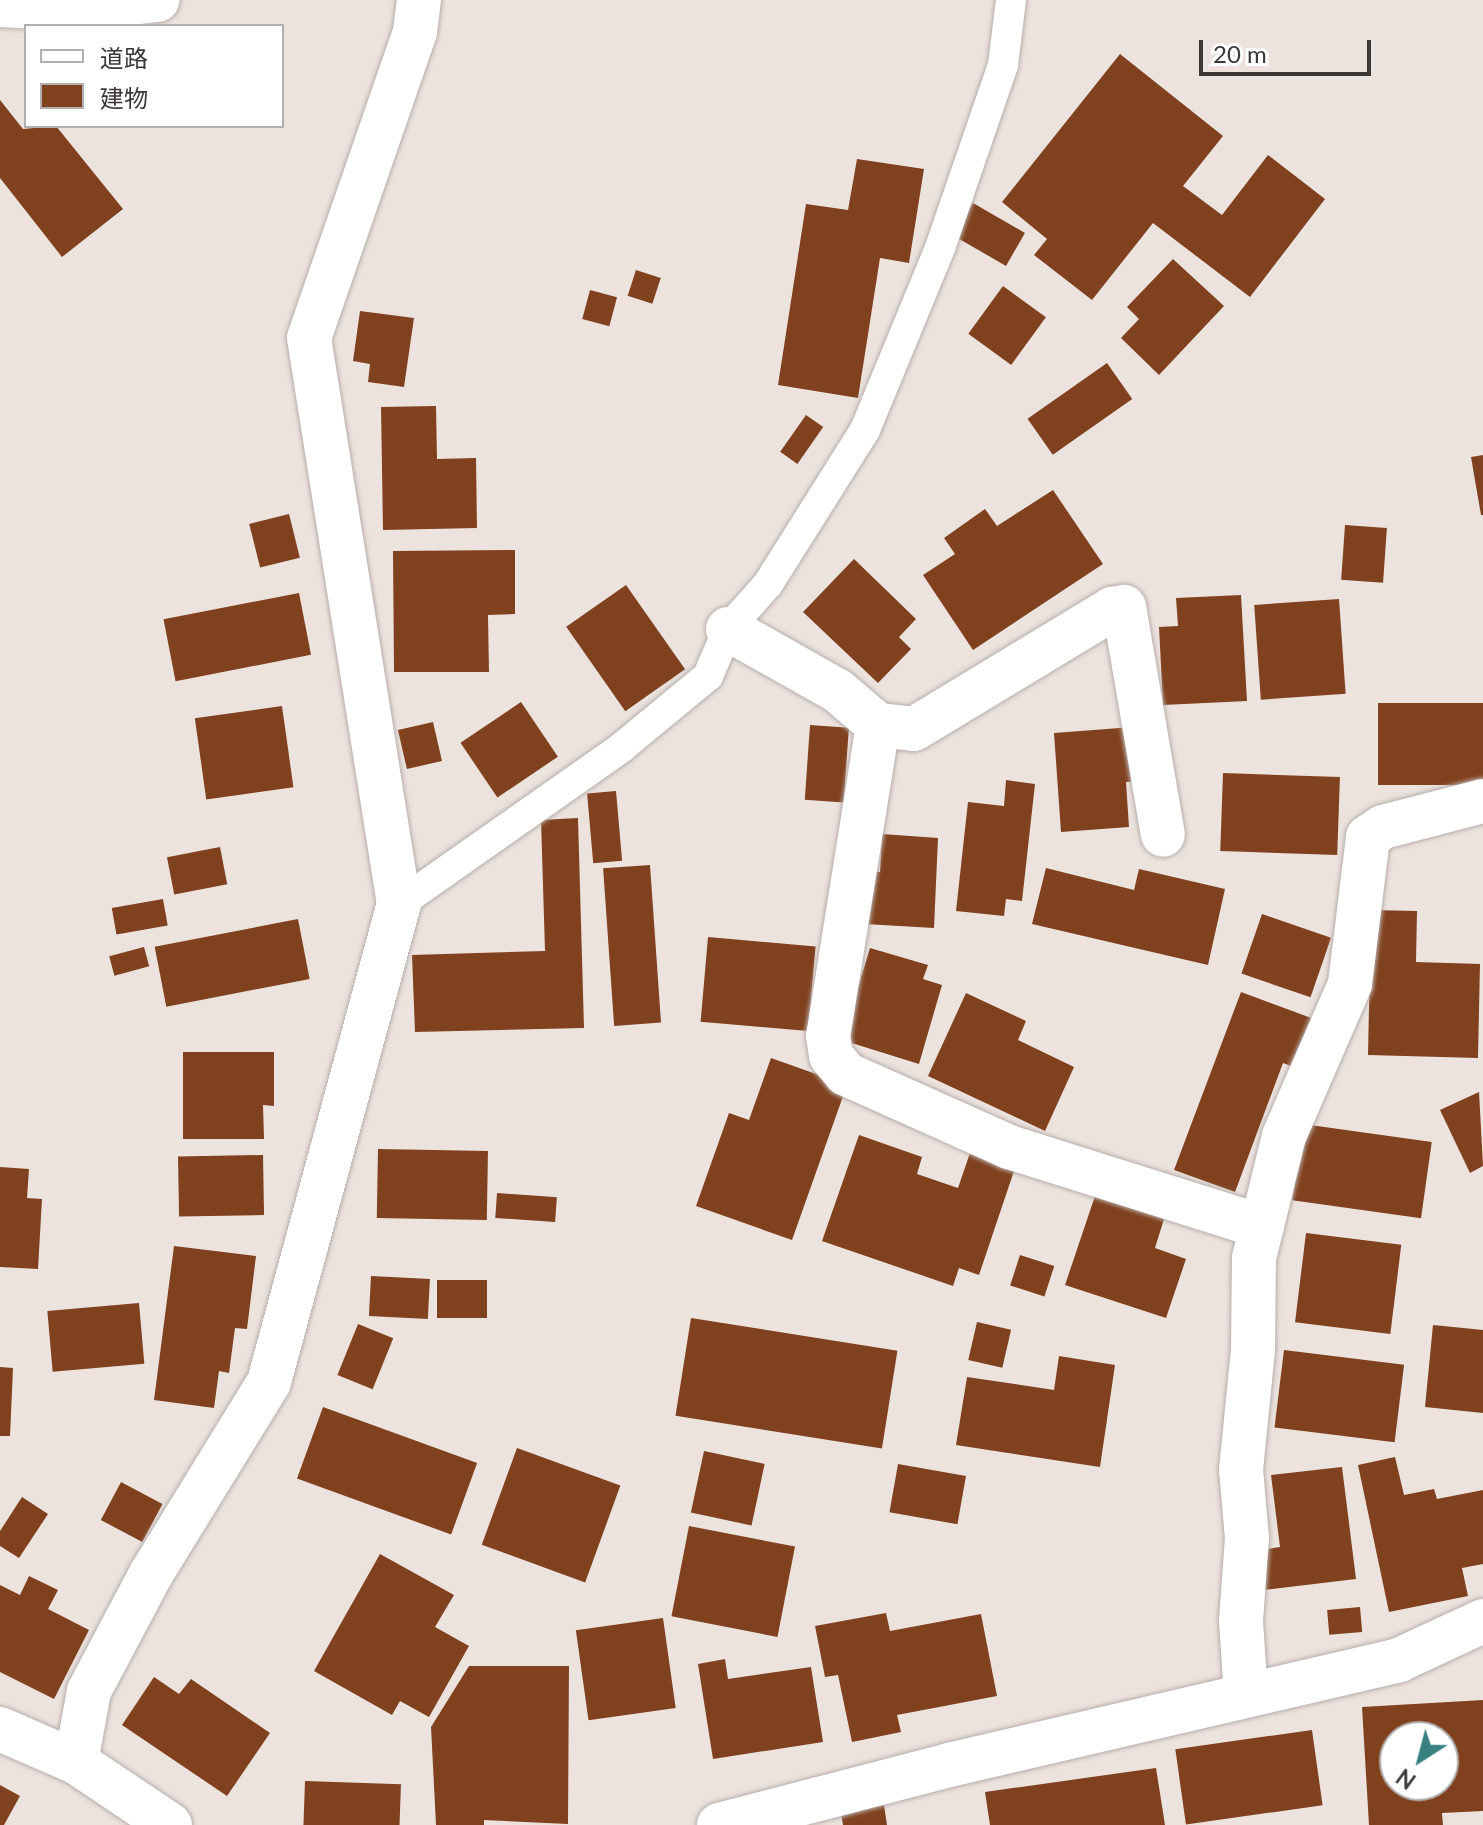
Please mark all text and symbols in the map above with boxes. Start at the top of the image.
legend [24,24,284,128]
scale bar [1203,24,1375,74]
text: 20 m [1213,39,1267,68]
text: 道路 [100,43,148,72]
text: 建物 [100,83,148,112]
north arrow [1379,1721,1459,1801]
text: N [1391,1763,1421,1795]

